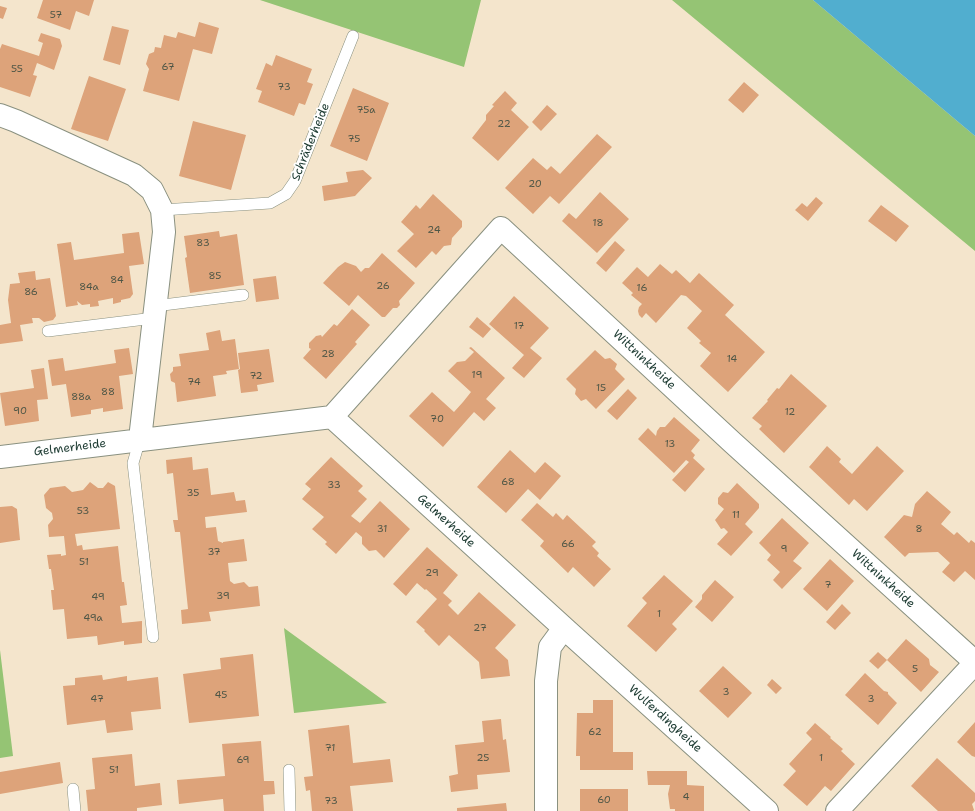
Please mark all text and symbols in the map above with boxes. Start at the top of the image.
house number: 57 [50,9,62,21]
house number: 67 [162,61,174,73]
house number: 55 [11,63,23,75]
house number: 73 [277,81,291,93]
street label: Schräderheide [289,101,333,183]
house number: 75a [357,104,375,116]
house number: 22 [497,118,511,130]
house number: 75 [348,133,360,145]
house number: 20 [528,178,542,190]
house number: 18 [592,217,604,229]
house number: 24 [427,224,441,236]
house number: 83 [196,237,210,249]
house number: 85 [209,270,221,282]
house number: 84 [110,274,124,286]
house number: 26 [376,280,390,292]
house number: 84a [79,281,99,293]
house number: 16 [637,282,647,294]
house number: 86 [24,286,38,298]
house number: 17 [514,320,524,332]
street label: Wittninkheide [610,327,678,393]
house number: 28 [321,348,335,360]
house number: 14 [727,353,737,365]
house number: 19 [472,369,482,381]
house number: 72 [249,370,263,382]
house number: 74 [187,376,201,388]
house number: 15 [596,382,606,394]
house number: 88 [101,386,115,398]
house number: 88a [71,391,91,403]
house number: 90 [13,405,27,417]
house number: 12 [785,406,795,418]
house number: 70 [430,413,444,425]
street label: Gelmerheide [33,436,107,460]
house number: 13 [665,438,675,450]
house number: 68 [501,476,515,488]
house number: 33 [327,479,341,491]
house number: 35 [187,487,199,499]
street label: Gelmerheide [414,491,478,551]
house number: 53 [77,505,89,517]
house number: 11 [732,509,740,521]
house number: 31 [377,523,387,535]
house number: 8 [916,523,922,535]
house number: 66 [561,538,575,550]
house number: 9 [781,543,787,555]
house number: 37 [207,546,221,558]
street label: Wittninkheide [848,547,918,611]
house number: 51 [79,556,89,568]
house number: 29 [425,567,439,579]
house number: 7 [825,579,831,591]
house number: 39 [216,590,230,602]
house number: 49 [91,591,105,603]
house number: 1 [657,608,661,620]
house number: 49a [83,612,103,624]
house number: 27 [473,622,487,634]
house number: 5 [912,663,918,675]
street label: Wulferdingheide [625,682,705,756]
house number: 3 [723,686,729,698]
house number: 45 [215,689,227,701]
house number: 47 [90,693,104,705]
house number: 3 [868,693,874,705]
house number: 62 [588,726,602,738]
house number: 71 [325,742,335,754]
house number: 25 [477,752,489,764]
house number: 1 [819,752,823,764]
house number: 69 [236,754,250,766]
house number: 51 [109,764,119,776]
house number: 4 [683,791,689,803]
house number: 60 [597,794,611,806]
house number: 73 [324,795,338,807]

